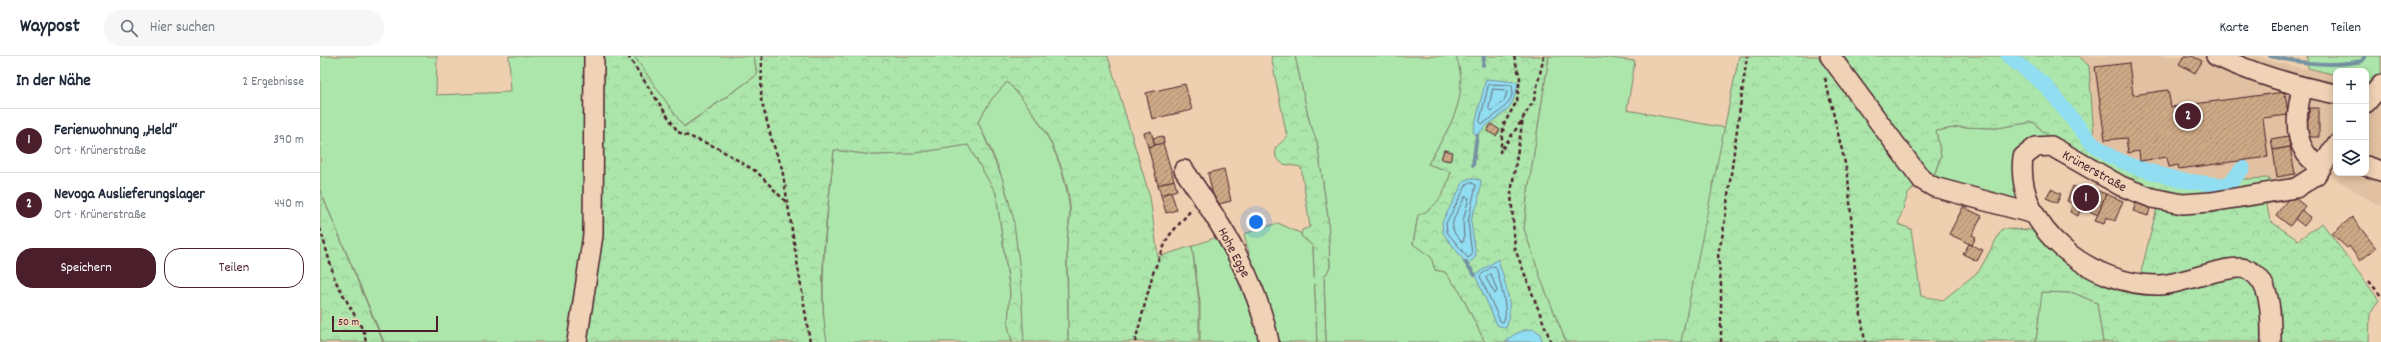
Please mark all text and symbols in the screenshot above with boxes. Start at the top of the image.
search box [104,10,384,46]
text: Waypost [20,14,80,41]
icon: search [118,17,140,39]
text: Hier suchen [150,17,215,39]
text: Karte [2219,18,2249,38]
text: Ebenen [2271,18,2309,38]
text: Teilen [2331,18,2361,38]
map controls [2333,68,2369,176]
button: + [2333,68,2369,104]
text: In der Nähe [16,70,91,94]
text: 2 Ergebnisse [243,73,304,92]
pin: 2 [2175,101,2201,131]
button: − [2333,104,2369,140]
text: Ferienwohnung „Held“ [54,120,178,142]
text: 1 [28,131,30,150]
text: 390 m [273,131,304,150]
button: layers [2333,140,2369,176]
text: Ort · Krünerstraße [54,142,146,161]
street label: Krünerstraße [2058,146,2130,198]
pin: 1 [2073,183,2099,213]
text: Nevoga Auslieferungslager [54,184,205,206]
text: 2 [26,195,32,214]
text: 440 m [274,195,304,214]
text: Ort · Krünerstraße [54,206,146,225]
your location [1246,212,1266,232]
street label: Hohe Egge [1212,224,1255,281]
button: Speichern [16,248,156,288]
button: Teilen [164,248,304,288]
scale bar [332,314,438,333]
text: 50 m [338,315,359,331]

